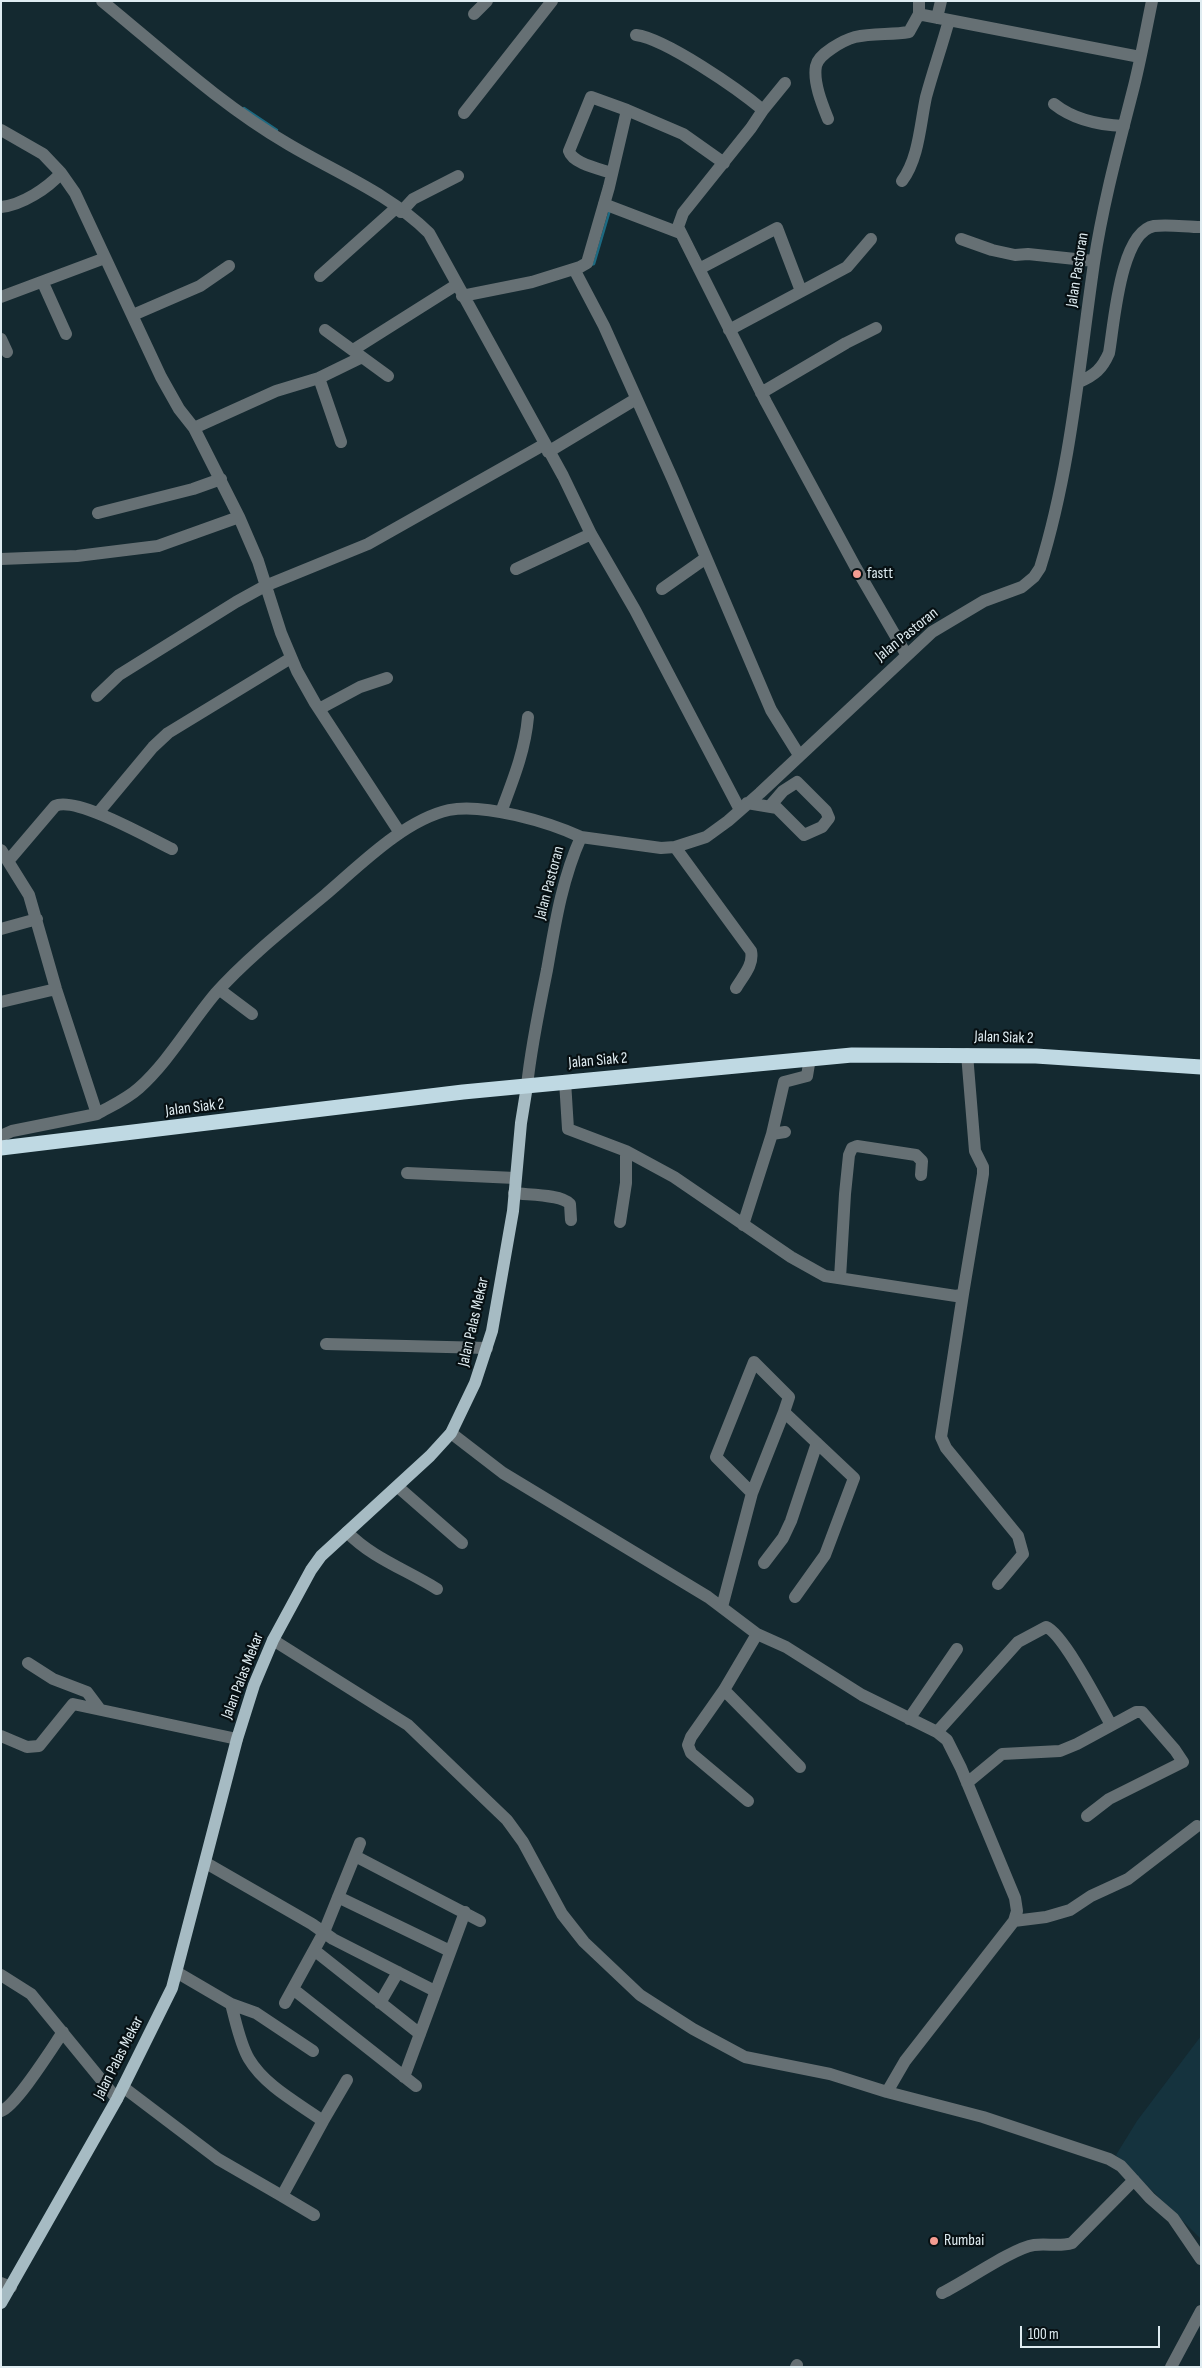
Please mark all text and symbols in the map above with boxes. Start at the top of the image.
street label: Jalan Pastoran [1063,231,1093,309]
place label: fastt [867,564,893,584]
marker: fastt [851,568,863,580]
street label: Jalan Pastoran [872,604,942,666]
street label: Jalan Pastoran [531,844,569,922]
street label: Jalan Siak 2 [974,1027,1034,1049]
street label: Jalan Siak 2 [568,1049,628,1073]
street label: Jalan Siak 2 [164,1095,226,1121]
street label: Jalan Palas Mekar [454,1276,494,1368]
street label: Jalan Palas Mekar [218,1630,268,1722]
street label: Jalan Palas Mekar [90,2013,148,2103]
place label: Rumbai [944,2231,984,2251]
marker: Rumbai [928,2235,940,2247]
scale bar [1022,2316,1162,2348]
text: 100 m [1028,2325,1059,2344]

